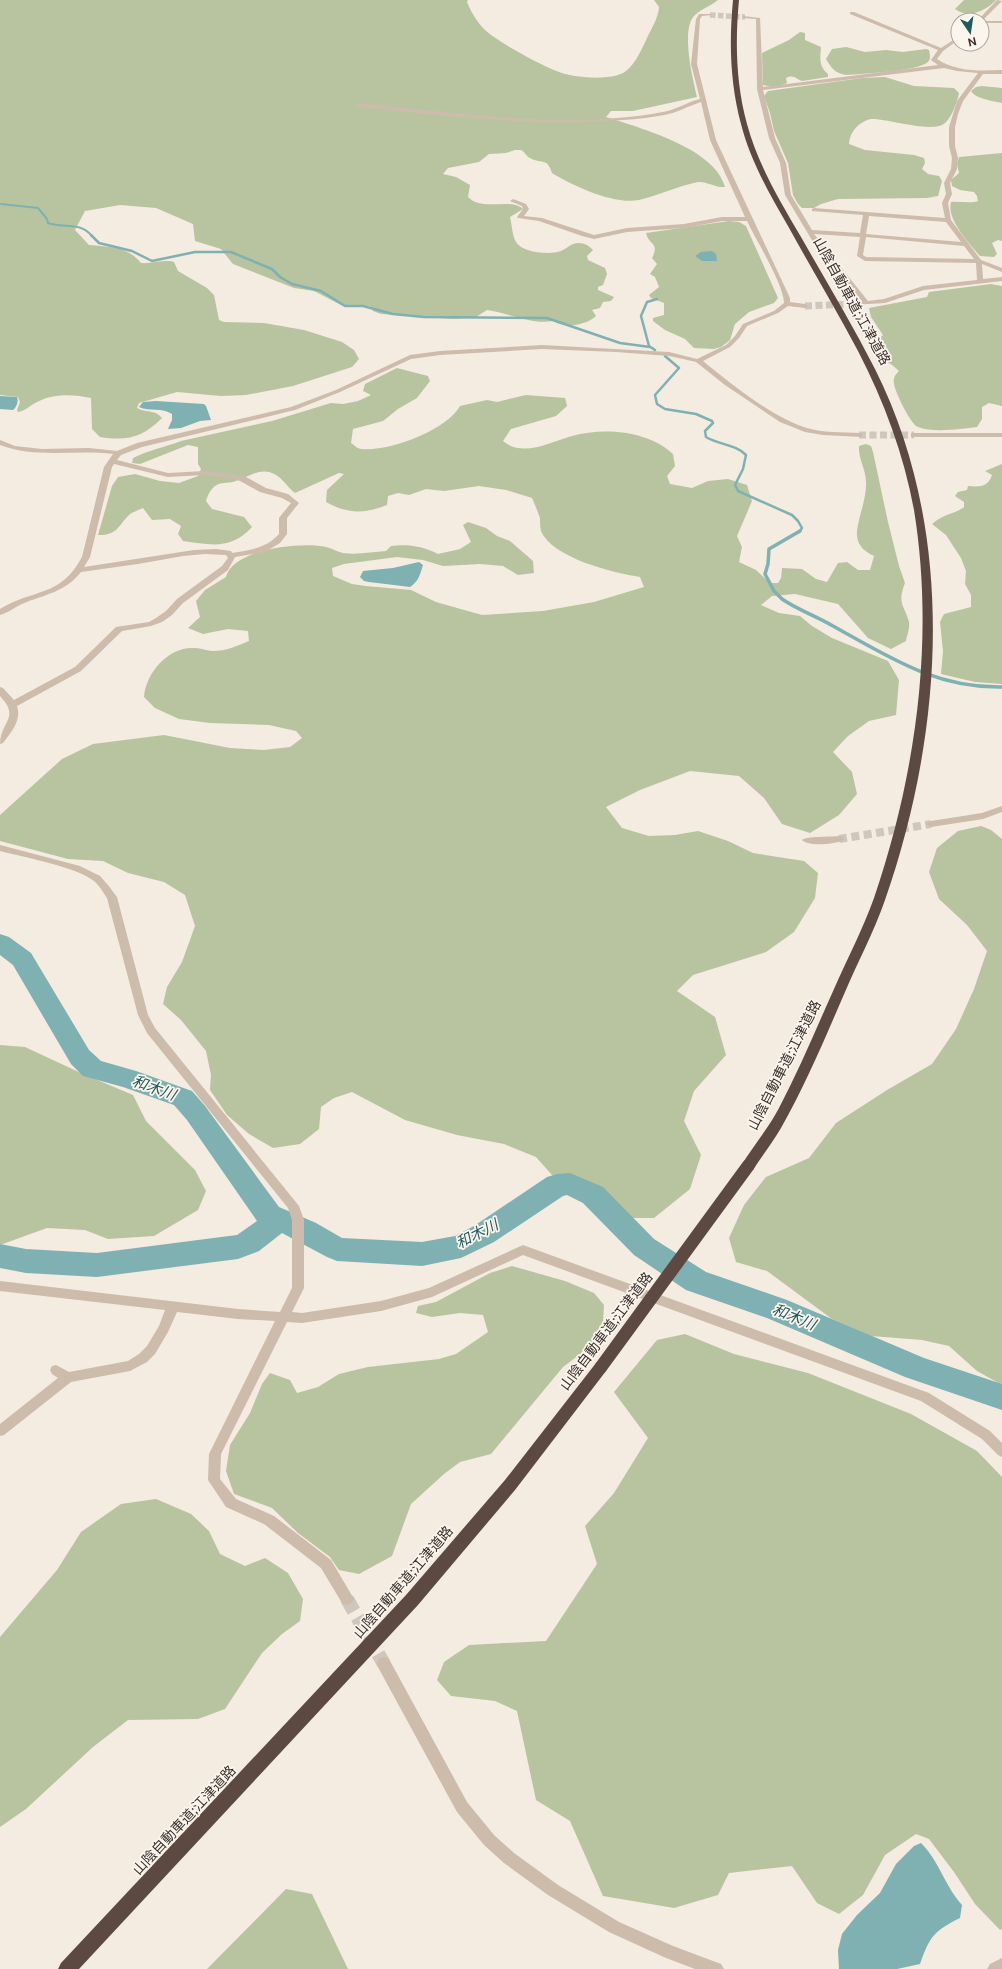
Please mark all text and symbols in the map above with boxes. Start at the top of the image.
north arrow [950,12,990,52]
text: N [967,35,978,49]
street label: 山陰自動車道;江津道路 [810,234,894,368]
street label: 山陰自動車道;江津道路 [744,998,824,1132]
water label: 和木川 [130,1072,180,1104]
water label: 和木川 [453,1215,502,1251]
street label: 山陰自動車道;江津道路 [556,1269,656,1393]
water label: 和木川 [770,1300,820,1334]
street label: 山陰自動車道;江津道路 [350,1523,456,1641]
street label: 山陰自動車道;江津道路 [129,1762,239,1878]

